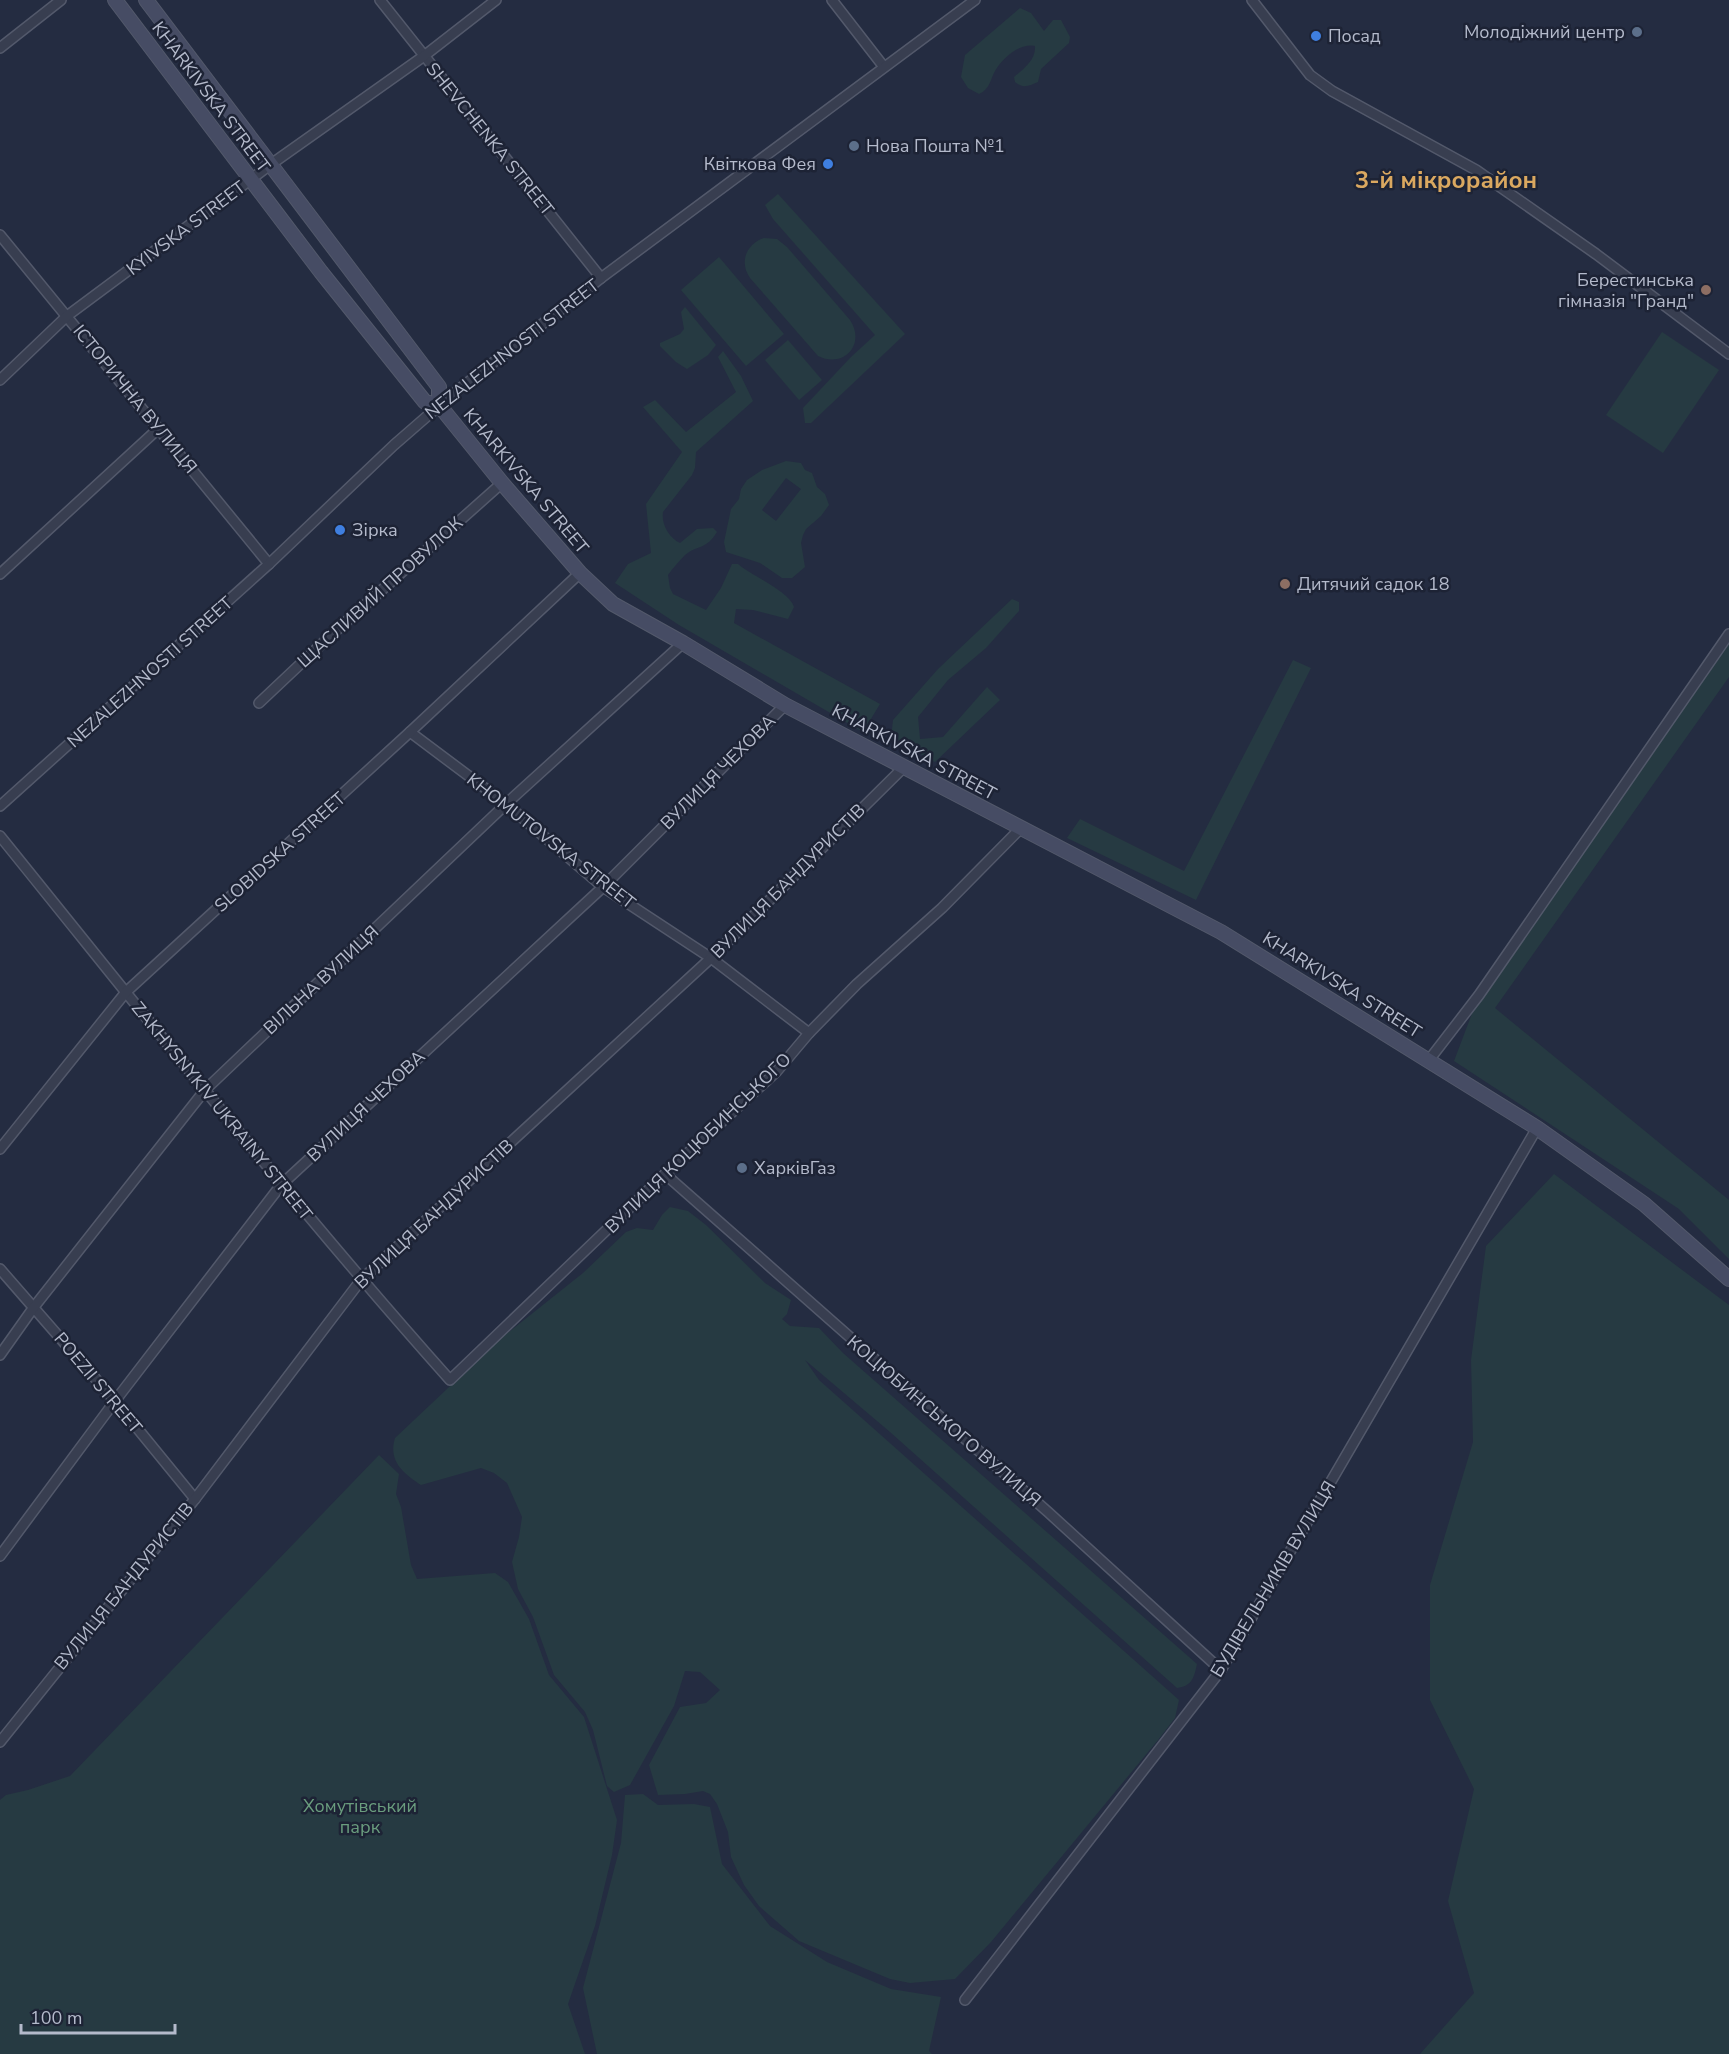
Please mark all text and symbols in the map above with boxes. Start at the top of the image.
street label: KHARKIVSKA STREET [146,17,276,177]
place label: Молодіжний центр [1464,20,1625,44]
place label: Посад [1328,24,1381,48]
marker: Молодіжний центр [1630,25,1644,39]
marker: Посад [1309,29,1323,43]
street label: SHEVCHENKA STREET [421,57,559,221]
place label: Нова Пошта №1 [866,134,1005,158]
marker: Нова Пошта №1 [847,139,861,153]
place label: Квіткова Фея [704,152,816,176]
marker: Квіткова Фея [821,157,835,171]
district label: 3-й мікрорайон [1355,164,1537,196]
street label: KYIVSKA STREET [122,175,251,281]
place label: Берестинська гімназія "Гранд" [1558,268,1694,313]
street label: NEZALEZHNOSTI STREET [420,273,604,425]
marker: Берестинська гімназія "Гранд" [1699,283,1713,297]
street label: ІСТОРИЧНА ВУЛИЦЯ [67,320,203,478]
street label: KHARKIVSKA STREET [458,403,594,559]
street label: ЩАСЛИВИЙ ПРОВУЛОК [292,511,468,673]
place label: Зірка [352,518,398,542]
marker: Зірка [333,523,347,537]
place label: Дитячий садок 18 [1297,572,1450,596]
marker: Дитячий садок 18 [1278,577,1292,591]
street label: NEZALEZHNOSTI STREET [62,591,238,753]
street label: KHARKIVSKA STREET [828,698,1001,806]
street label: ВУЛИЦЯ ЧЕХОВА [655,709,781,835]
street label: KHOMUTOVSKA STREET [462,768,640,915]
street label: SLOBIDSKA STREET [209,786,351,917]
street label: ВУЛИЦЯ БАНДУРИСТІВ [706,799,870,963]
street label: ВІЛЬНА ВУЛИЦЯ [258,920,384,1040]
street label: KHARKIVSKA STREET [1258,926,1426,1044]
street label: ZAKHYSNYKIV UKRAINY STREET [126,997,318,1226]
street label: ВУЛИЦЯ ЧЕХОВА [302,1045,430,1167]
street label: ВУЛИЦЯ КОЦЮБИНСЬКОГО [600,1048,796,1238]
street label: ВУЛИЦЯ БАНДУРИСТІВ [349,1134,519,1294]
place label: ХарківГаз [754,1156,836,1180]
marker: ХарківГаз [735,1161,749,1175]
street label: POEZII STREET [49,1327,148,1439]
street label: КОЦЮБИНСЬКОГО ВУЛИЦЯ [842,1330,1046,1512]
street label: БУДІВЕЛЬНИКІВ ВУЛИЦЯ [1205,1476,1341,1682]
street label: ВУЛИЦЯ БАНДУРИСТІВ [49,1497,199,1675]
park label: Хомутівський парк [303,1794,417,1839]
scale bar [21,1997,176,2035]
text: 100 m [30,2006,82,2030]

